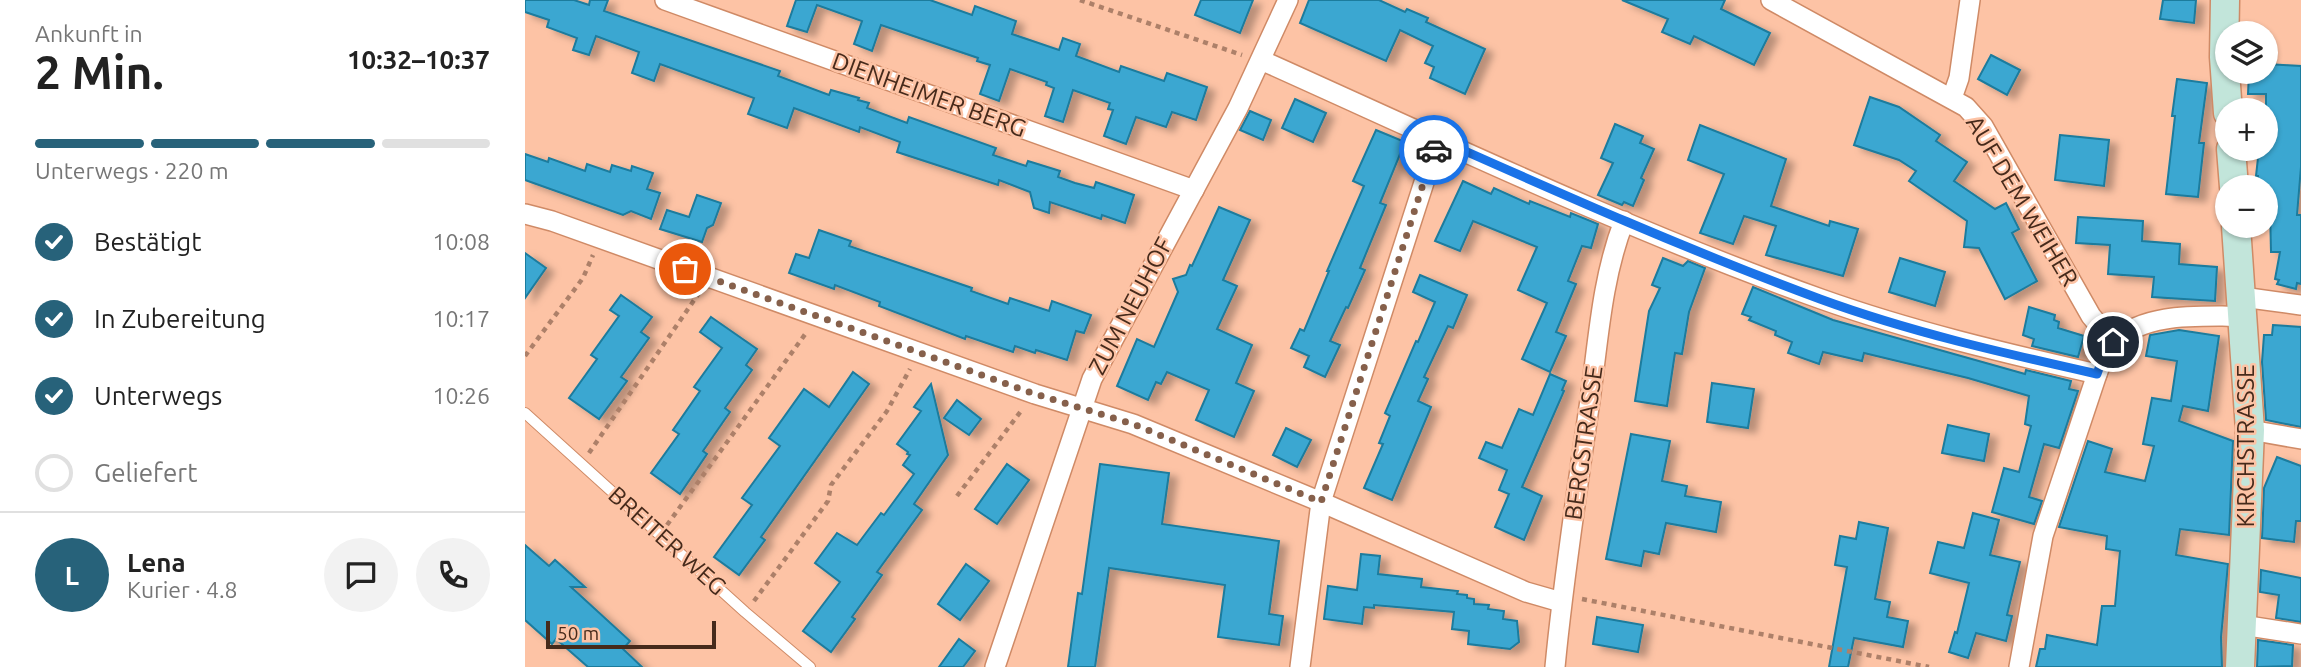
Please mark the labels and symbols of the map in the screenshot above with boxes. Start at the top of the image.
street label: DIENHEIMER BERG [829,47,1030,142]
street label: AUF DEM WEIHER [1961,111,2084,291]
courier [1399,115,1469,185]
street label: ZUM NEUHOF [1083,233,1178,379]
pin [655,239,715,299]
pin [2083,312,2143,372]
street label: BERGSTRASSE [1559,364,1608,522]
street label: KIRCHSTRASSE [2232,364,2259,528]
street label: BREITER WEG [603,481,731,600]
scale bar [546,618,716,650]

